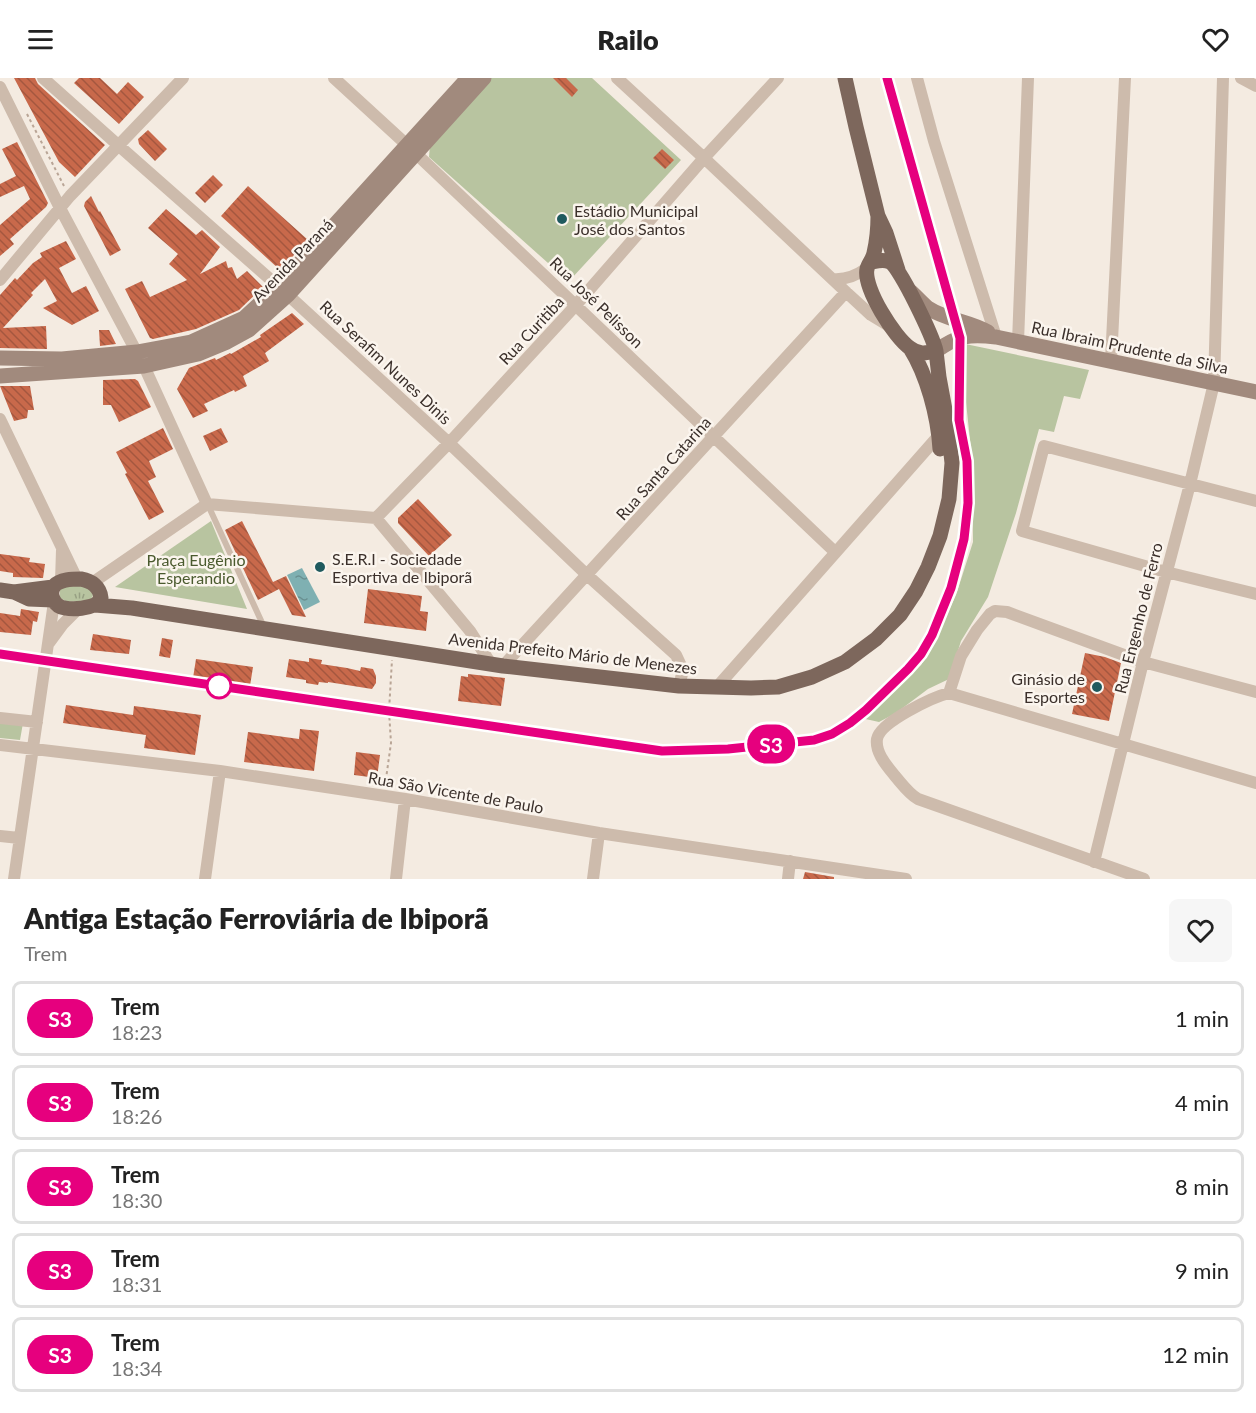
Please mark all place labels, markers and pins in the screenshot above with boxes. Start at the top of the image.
place label: Estádio Municipal José dos Santos [574,201,698,238]
marker: Estádio Municipal José dos Santos [555,212,569,226]
place label: S.E.R.I - Sociedade Esportiva de Ibiporã [332,549,472,586]
marker: S.E.R.I - Sociedade Esportiva de Ibiporã [313,560,327,574]
place label: Ginásio de Esportes [1011,669,1085,706]
unlabelled marker [206,673,232,699]
marker: Ginásio de Esportes [1090,680,1104,694]

